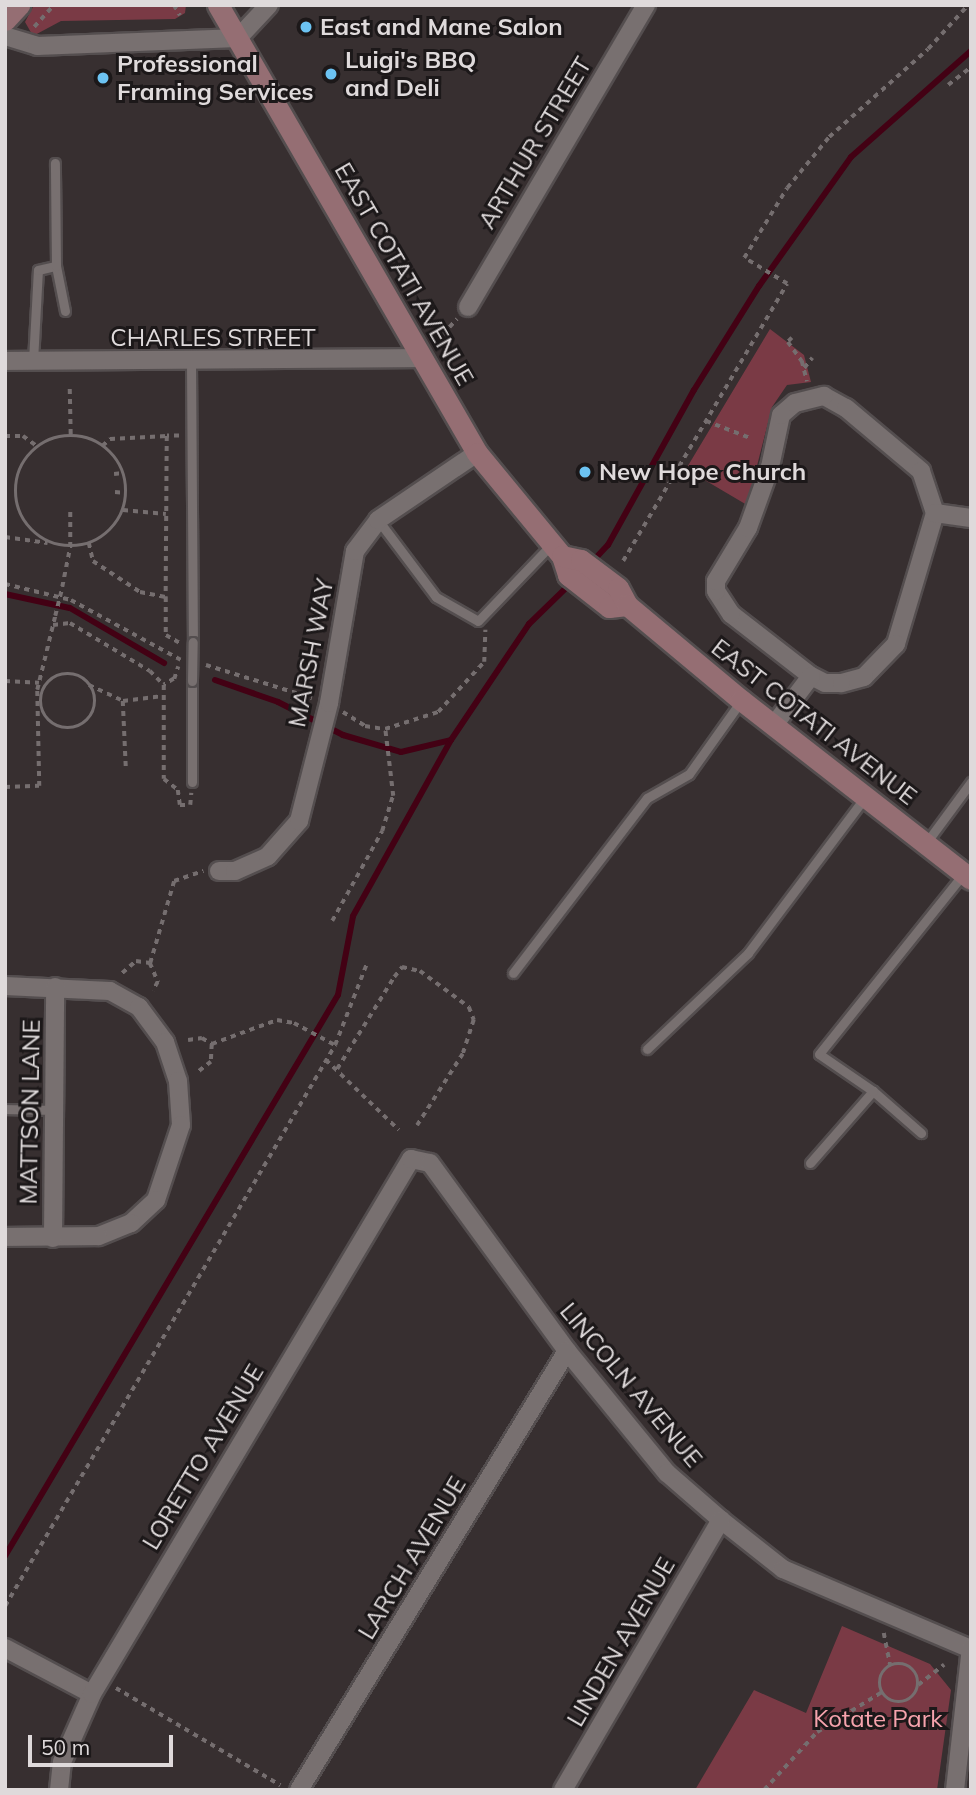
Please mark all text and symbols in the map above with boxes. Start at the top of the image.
place label: East and Mane Salon [320,13,563,41]
marker: East and Mane Salon [298,19,314,35]
place label: Luigi's BBQ and Deli [345,46,476,102]
place label: Professional Framing Services [117,50,314,106]
street label: ARTHUR STREET [472,52,598,234]
marker: Luigi's BBQ and Deli [323,66,339,82]
marker: Professional Framing Services [95,70,111,86]
street label: EAST COTATI AVENUE [328,158,480,390]
street label: CHARLES STREET [110,324,316,352]
place label: New Hope Church [599,458,806,486]
marker: New Hope Church [577,464,593,480]
street label: MARSH WAY [283,576,339,730]
street label: EAST COTATI AVENUE [706,633,922,811]
street label: MATTSON LANE [14,1019,46,1205]
street label: LINCOLN AVENUE [554,1297,708,1473]
street label: LORETTO AVENUE [136,1359,270,1555]
street label: LARCH AVENUE [352,1471,472,1645]
street label: LINDEN AVENUE [561,1552,681,1732]
park label: Kotate Park [813,1705,943,1733]
scale bar [32,1722,177,1766]
text: 50 m [41,1734,90,1760]

